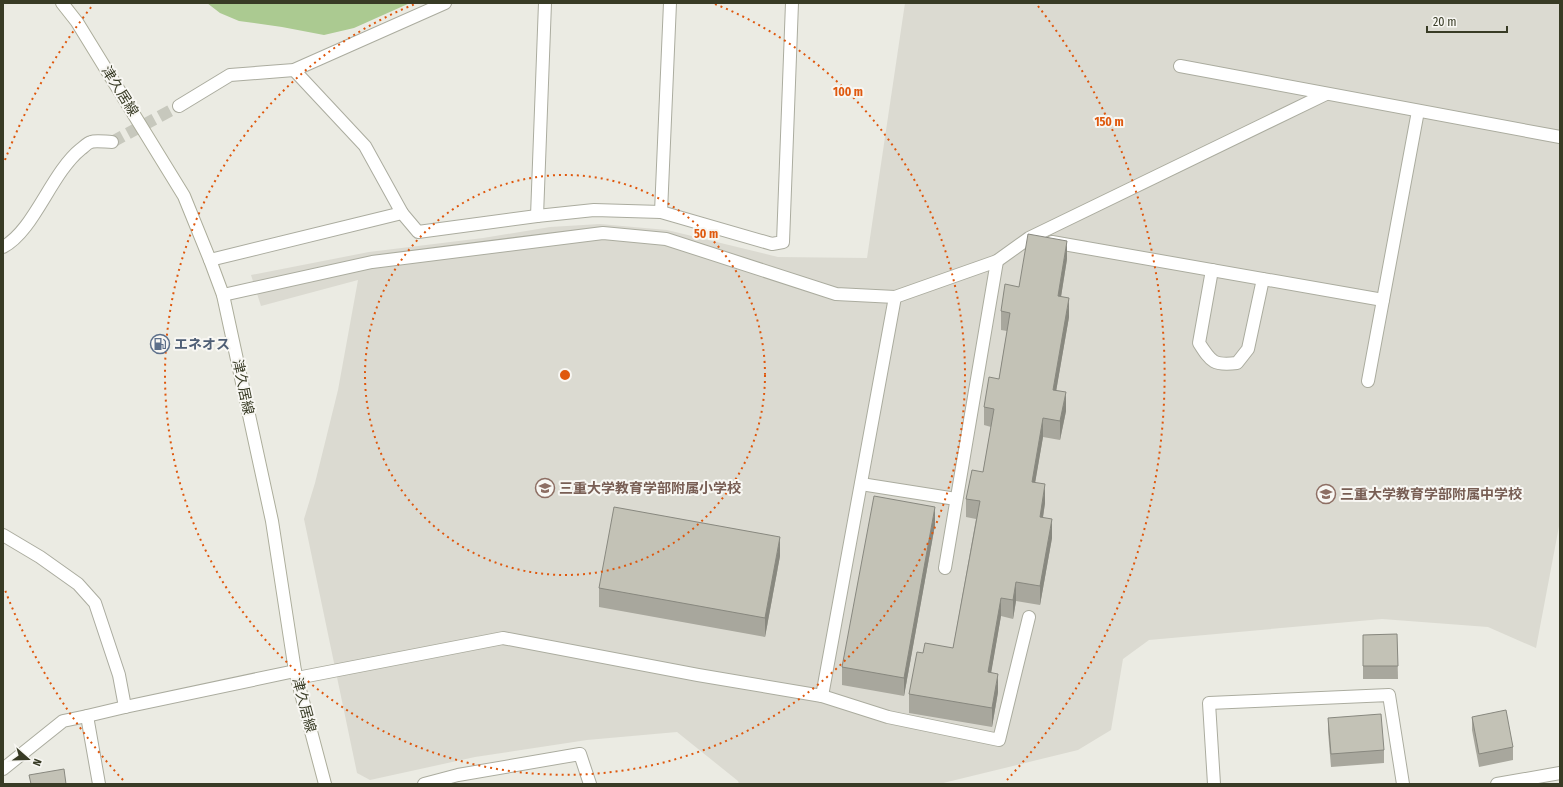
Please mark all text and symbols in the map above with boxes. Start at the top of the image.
scale bar [1427,8,1507,34]
text: 20 m [1433,15,1457,29]
street label: 津久居線 [98,63,142,119]
text: 100 m [833,85,863,99]
text: 150 m [1094,115,1124,129]
text: 50 m [694,227,718,241]
fuel station icon: エネオス [149,333,171,355]
place label: エネオス [174,336,230,353]
street label: 津久居線 [229,358,257,416]
centre of rings [558,368,572,382]
school or university icon: 三重大学教育学部附属小学校 [534,477,556,499]
place label: 三重大学教育学部附属小学校 [559,480,741,497]
school or university icon: 三重大学教育学部附属中学校 [1315,483,1337,505]
place label: 三重大学教育学部附属中学校 [1340,486,1522,503]
street label: 津久居線 [289,676,319,734]
north arrow [8,739,48,779]
text: N [30,757,44,768]

